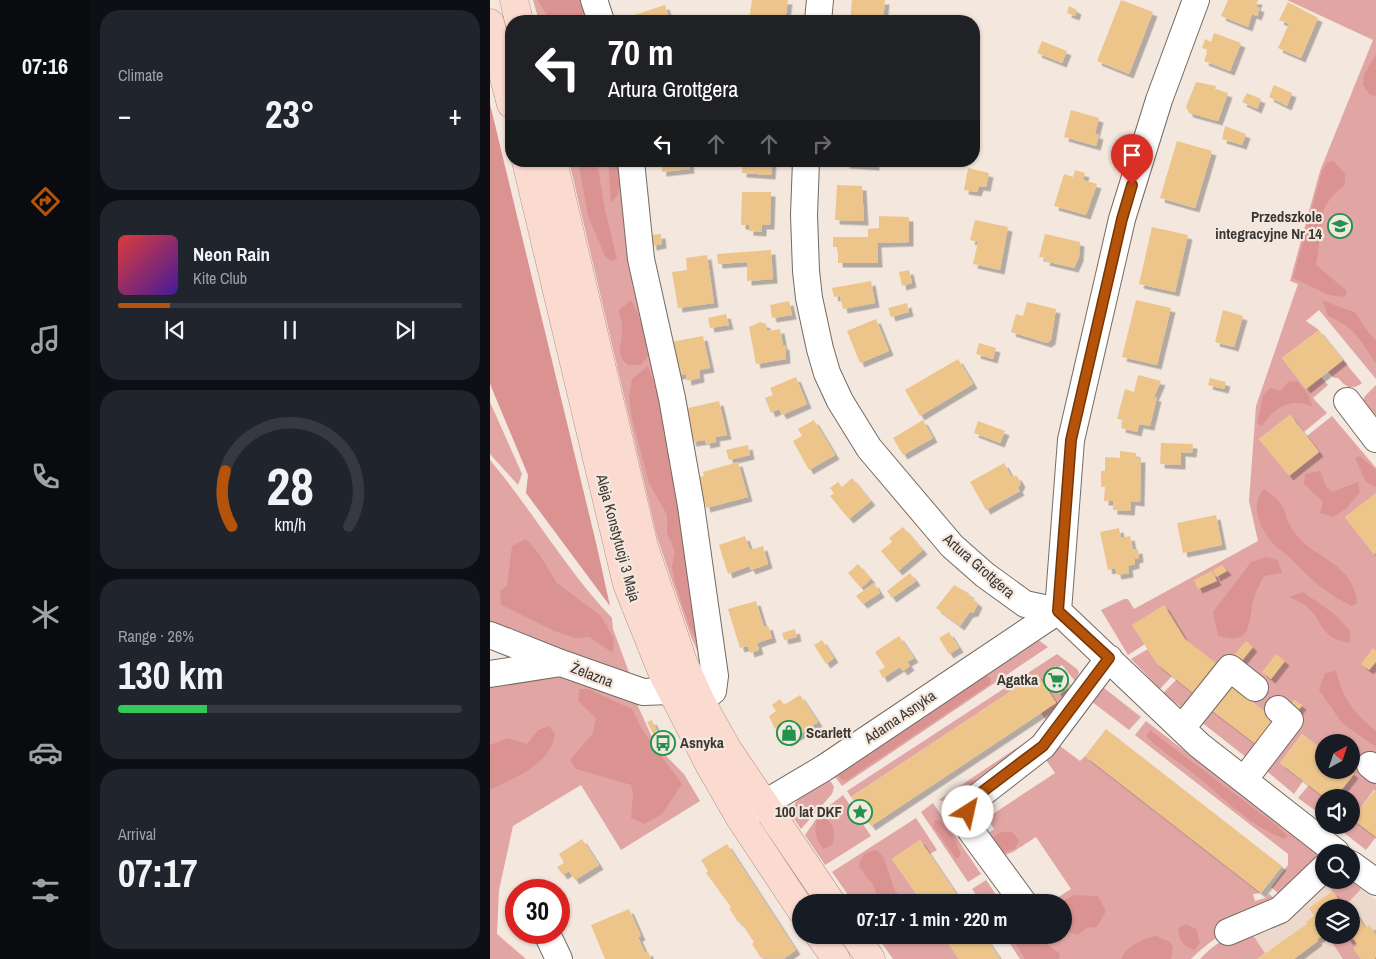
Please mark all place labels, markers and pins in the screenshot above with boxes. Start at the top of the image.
pin [1111,134,1153,185]
place label: Przedszkole integracyjne Nr 14 [1215,206,1322,244]
school or university icon: Przedszkole integracyjne Nr 14 [1327,213,1353,239]
supermarket icon: Agatka [1043,667,1069,693]
place label: Agatka [997,669,1038,690]
shop icon: Scarlett [776,720,802,746]
place label: Scarlett [806,722,851,743]
bus stop icon: Asnyka [650,730,676,756]
place label: Asnyka [680,732,724,753]
place icon: 100 lat DKF [847,799,873,825]
place label: 100 lat DKF [775,801,842,822]

